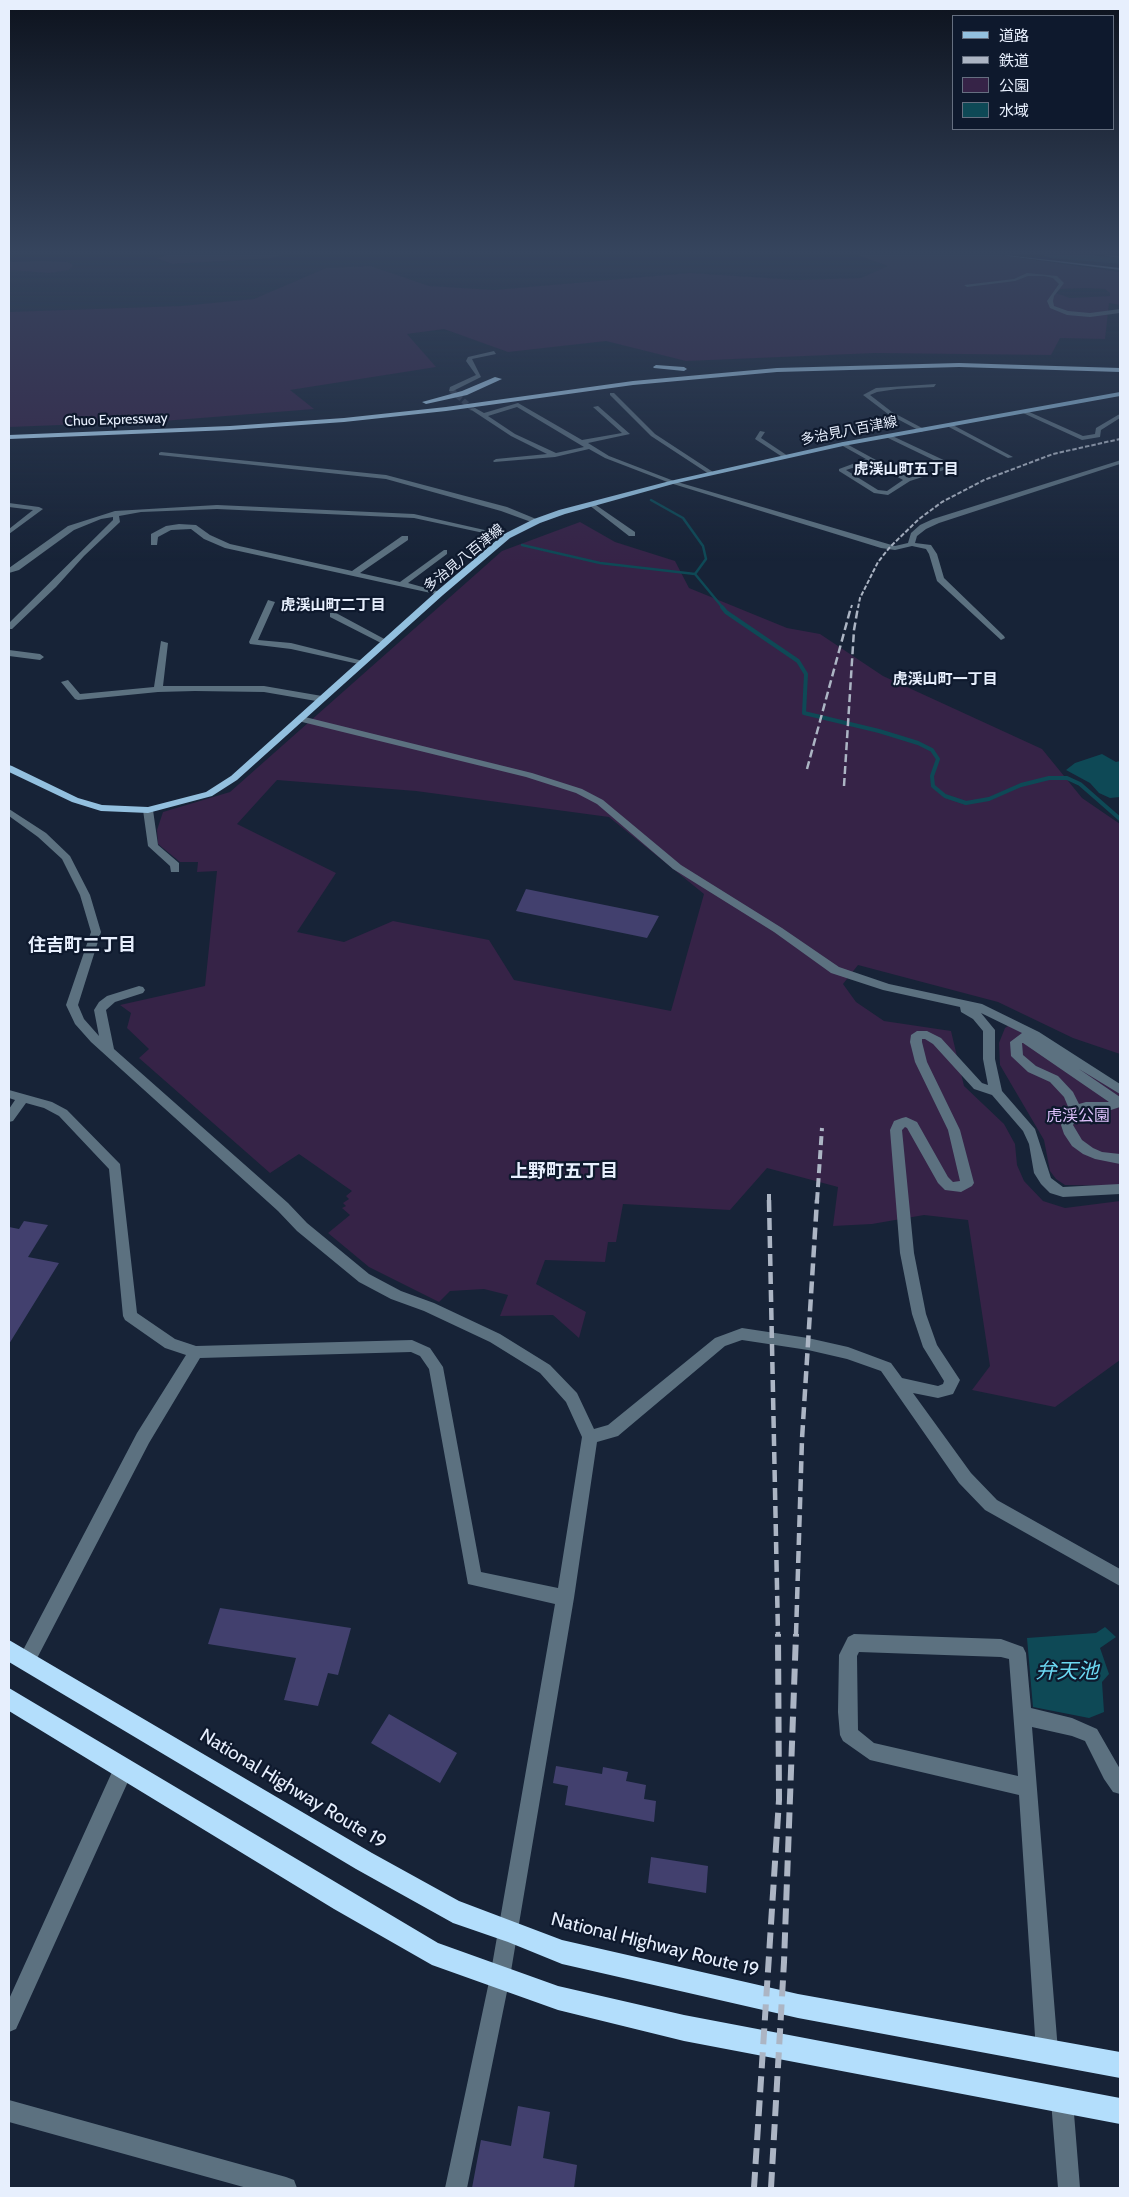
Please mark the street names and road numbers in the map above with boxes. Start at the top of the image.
street label: Chuo Expressway [64,410,168,430]
street label: 多治見八百津線 [799,413,899,449]
street label: 多治見八百津線 [421,521,507,595]
street label: National Highway Route 19 [196,1724,390,1854]
street label: National Highway Route 19 [549,1908,761,1982]

